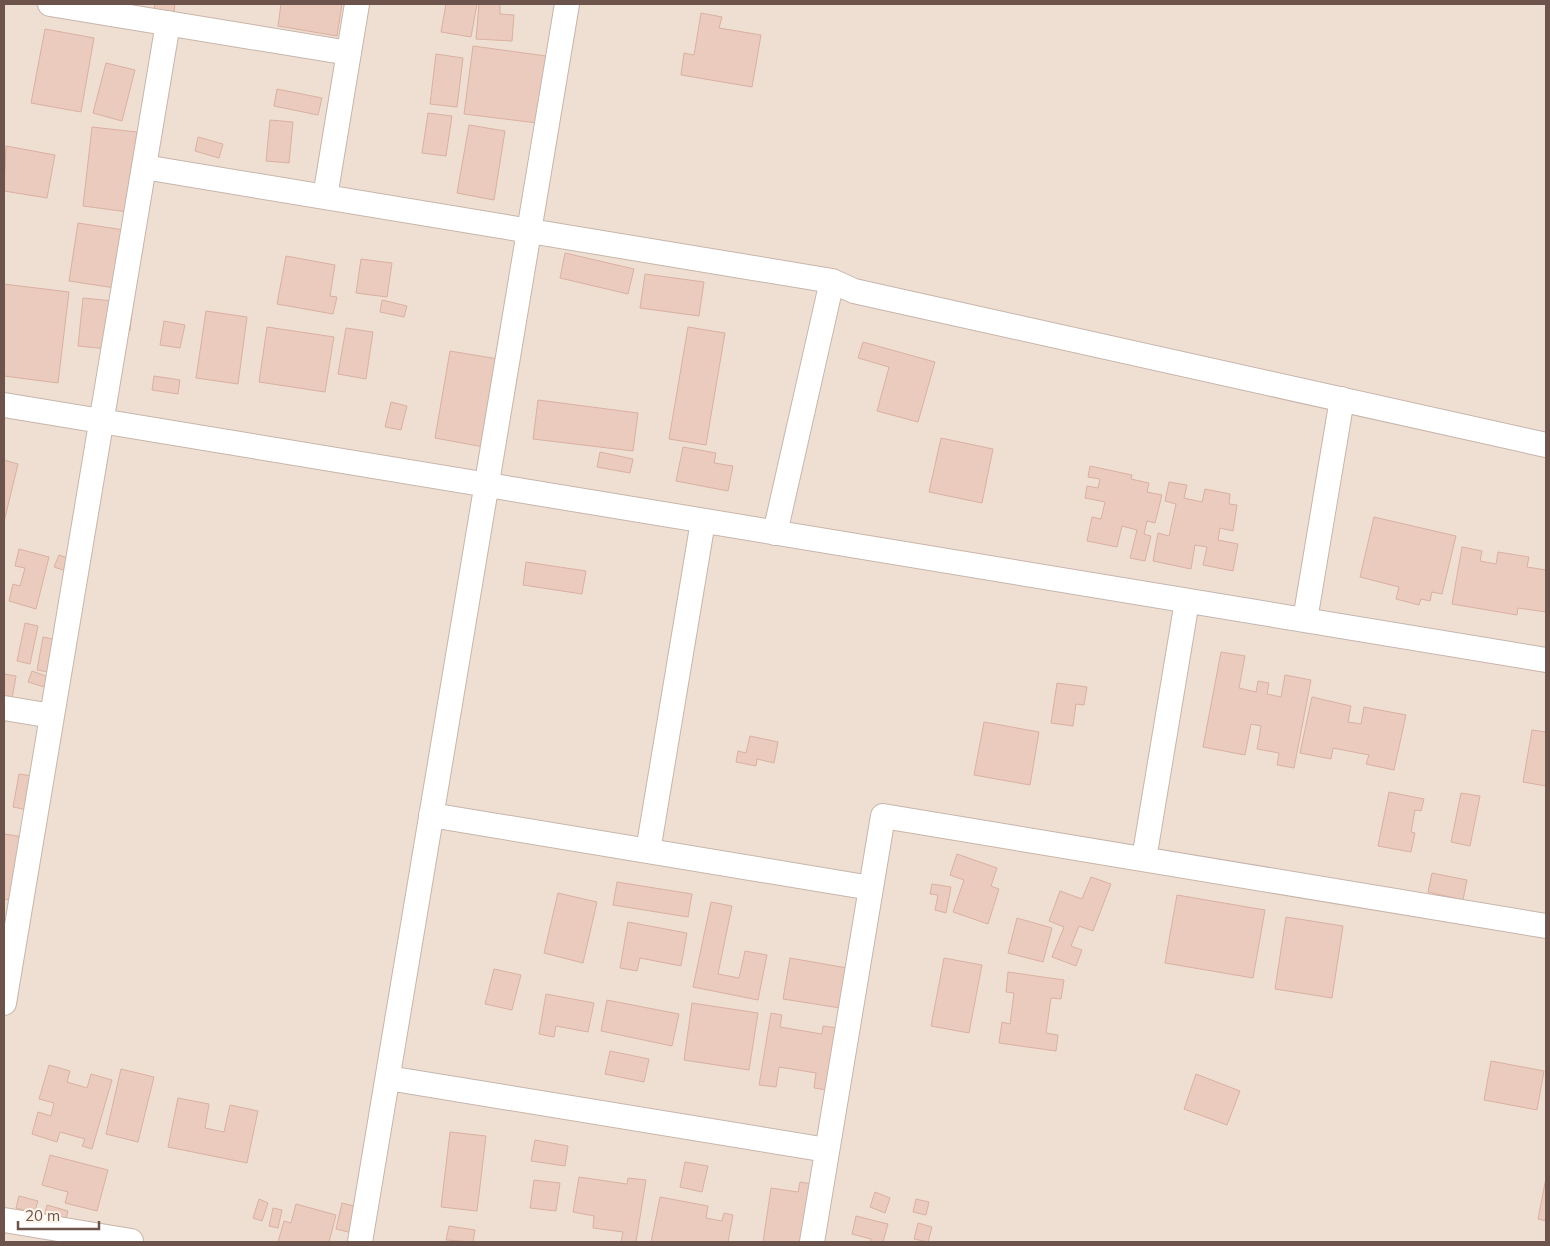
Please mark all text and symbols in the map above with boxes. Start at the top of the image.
scale bar [18,1198,99,1230]
text: 20 m [25,1206,60,1225]

